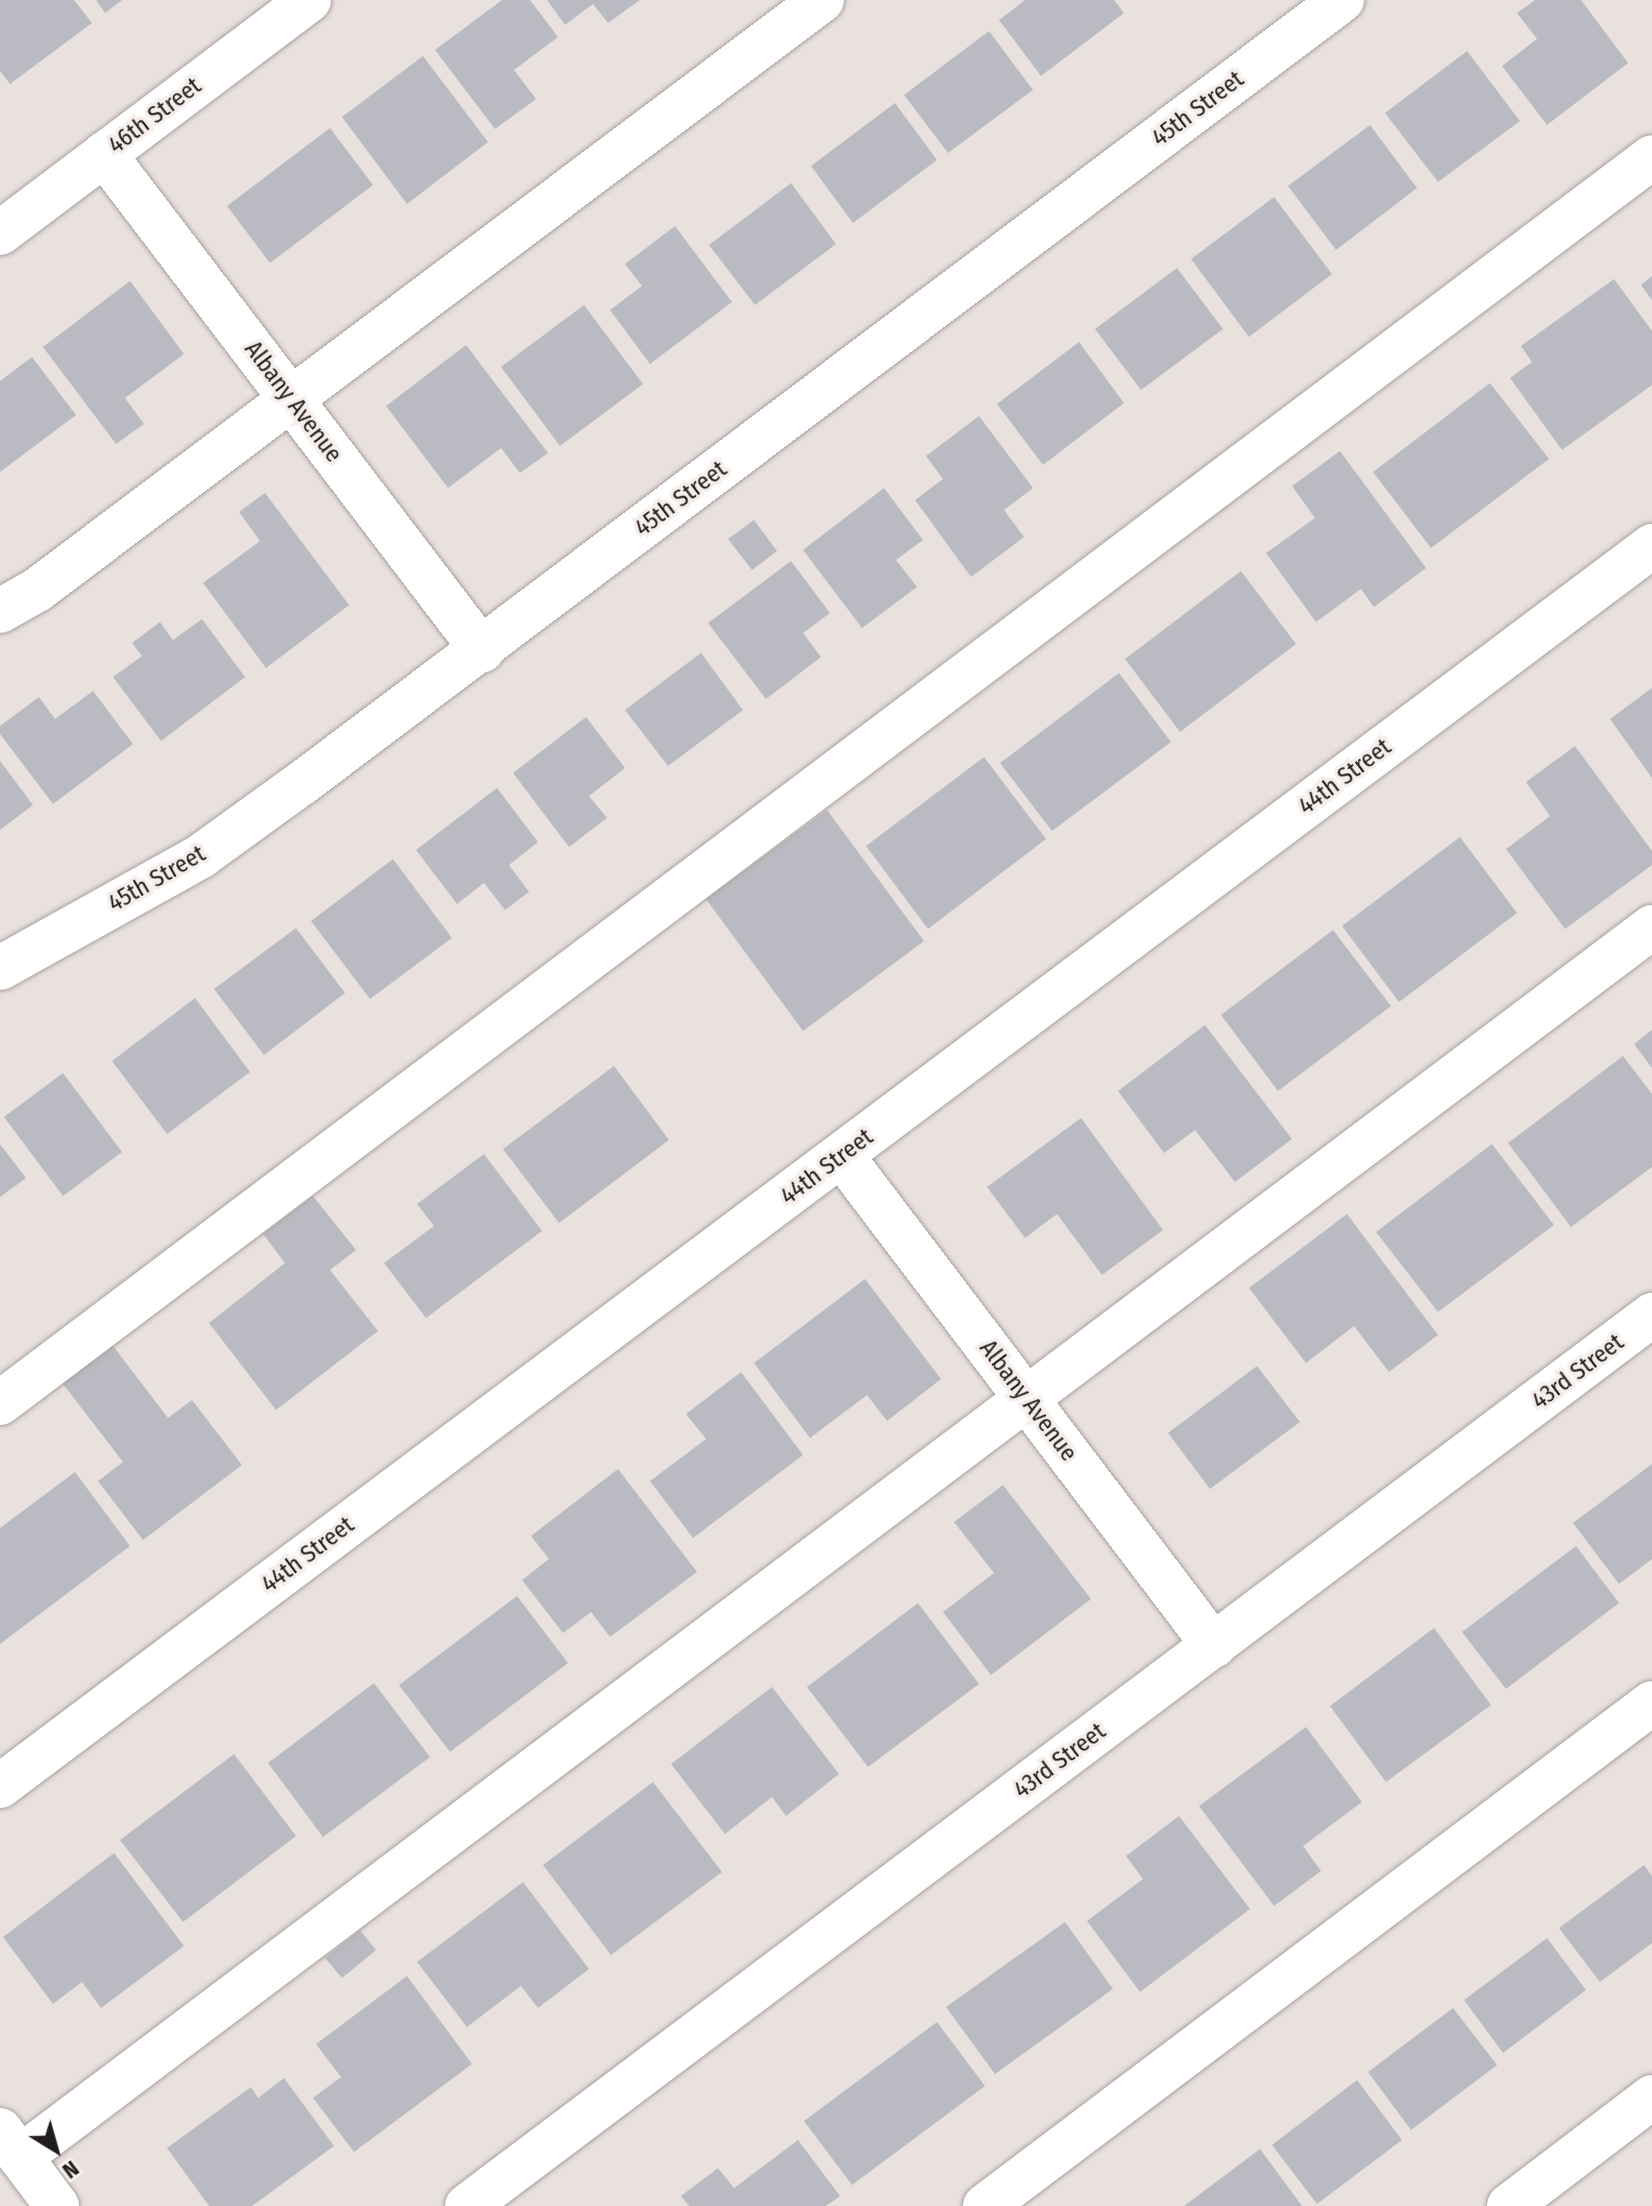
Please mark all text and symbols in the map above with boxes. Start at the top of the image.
street label: 45th Street [1146,65,1250,153]
street label: 46th Street [103,72,207,160]
street label: Albany Avenue [238,336,348,468]
street label: 45th Street [629,455,733,543]
street label: 44th Street [1293,733,1397,821]
street label: 45th Street [103,840,211,918]
street label: 44th Street [775,1123,879,1211]
street label: 43rd Street [1526,1328,1630,1416]
street label: Albany Avenue [973,1335,1083,1467]
street label: 44th Street [256,1511,360,1599]
street label: 43rd Street [1008,1717,1112,1805]
north arrow [16,2110,96,2190]
text: N [57,2155,84,2184]

